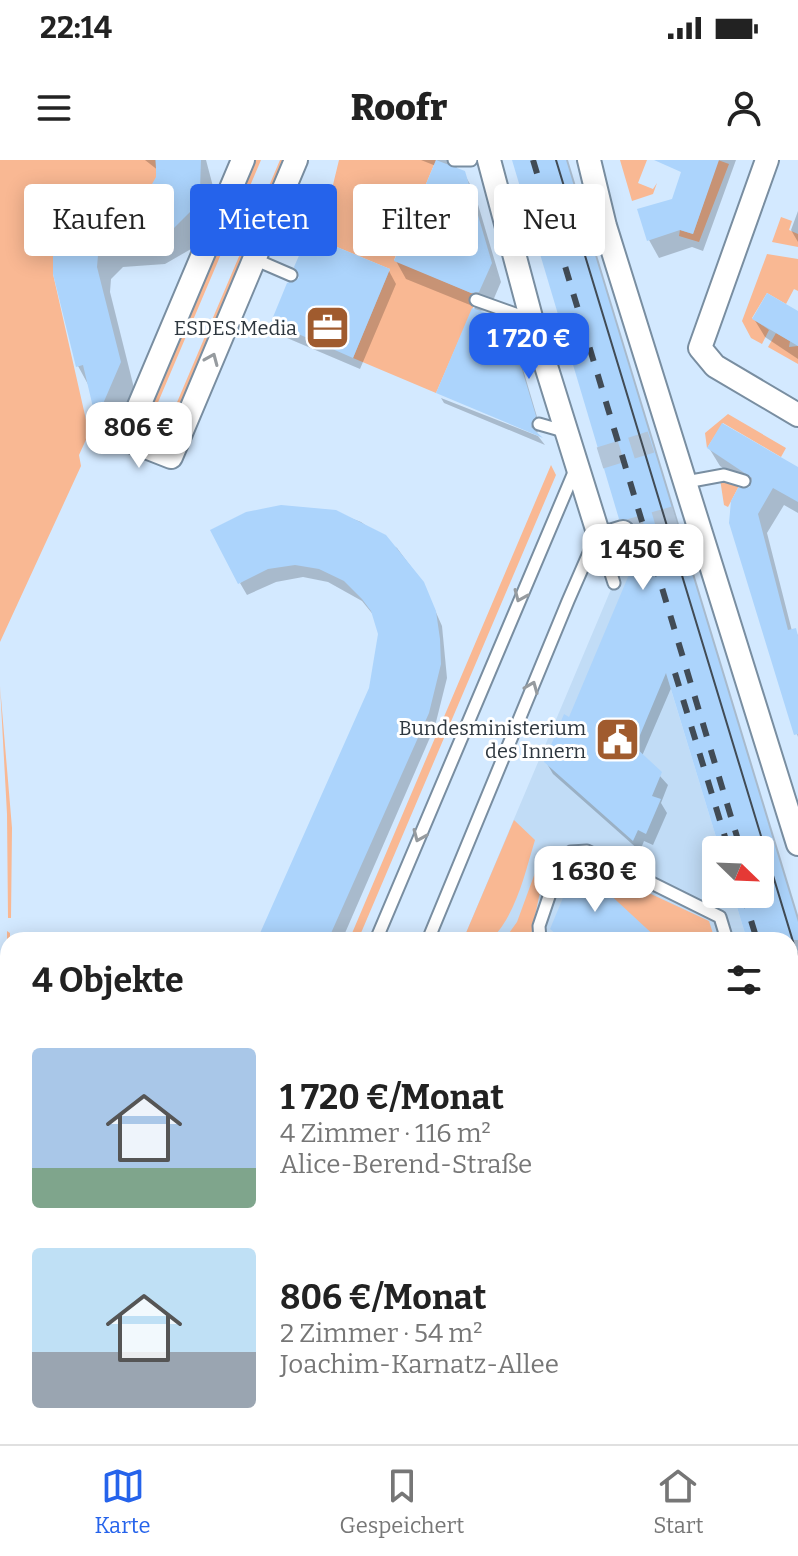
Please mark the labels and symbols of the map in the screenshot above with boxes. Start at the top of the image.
office icon: ESDES.Media [304,304,352,352]
pin: 1 720 € [455,313,603,381]
place label: ESDES.Media [174,316,297,340]
one-way arrow [202,353,219,367]
pin: 806 € [83,402,195,470]
pin: 1 450 € [569,524,717,592]
one-way arrow [513,588,529,602]
one-way arrow [523,681,539,695]
public building icon: Bundesministerium des Innern [593,715,641,763]
place label: Bundesministerium des Innern [399,716,586,763]
one-way arrow [413,827,429,842]
north arrow [702,836,774,908]
pin: 1 630 € [521,846,669,914]

